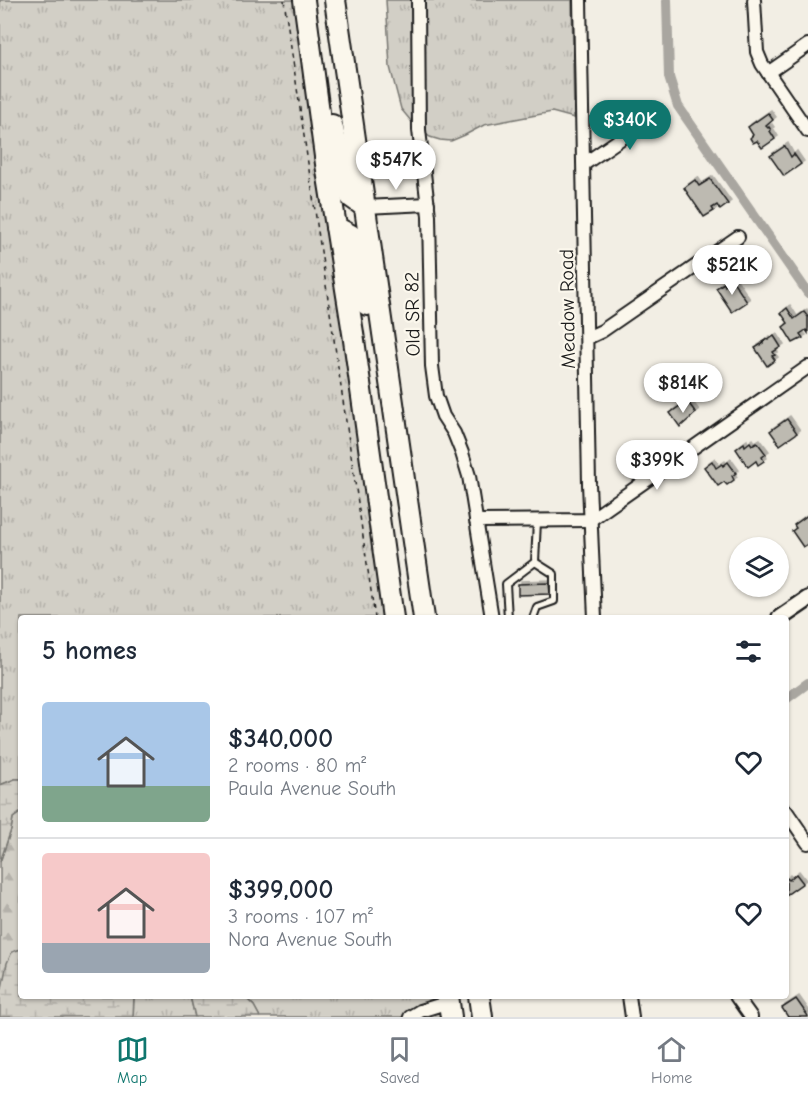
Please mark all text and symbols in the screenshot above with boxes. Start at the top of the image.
pin: $340K [588,100,672,151]
text: $340K [603,108,657,131]
pin: $547K [354,140,438,191]
text: $547K [370,148,422,171]
pin: $521K [690,245,774,296]
street label: Meadow Road [555,249,580,369]
text: $521K [706,253,758,276]
street label: Old SR 82 [400,271,425,357]
pin: $814K [641,363,725,414]
text: $814K [658,371,708,394]
pin: $399K [615,440,699,491]
text: $399K [630,448,684,471]
map controls [729,537,789,597]
button: layers [729,537,789,597]
icon: filters [732,635,765,668]
text: 5 homes [42,636,137,666]
text: $340,000 [228,724,333,754]
icon: home [90,726,162,798]
icon: heart [732,746,765,779]
text: 2 rooms · 80 m² [228,754,366,777]
text: Paula Avenue South [228,777,396,800]
text: $399,000 [228,875,333,905]
icon: home [90,877,162,949]
icon: heart [732,897,765,930]
text: 3 rooms · 107 m² [228,905,373,928]
text: Nora Avenue South [228,928,392,951]
tab: Map [116,1033,149,1087]
tab: Saved [380,1033,420,1087]
tab: Home [651,1033,692,1087]

